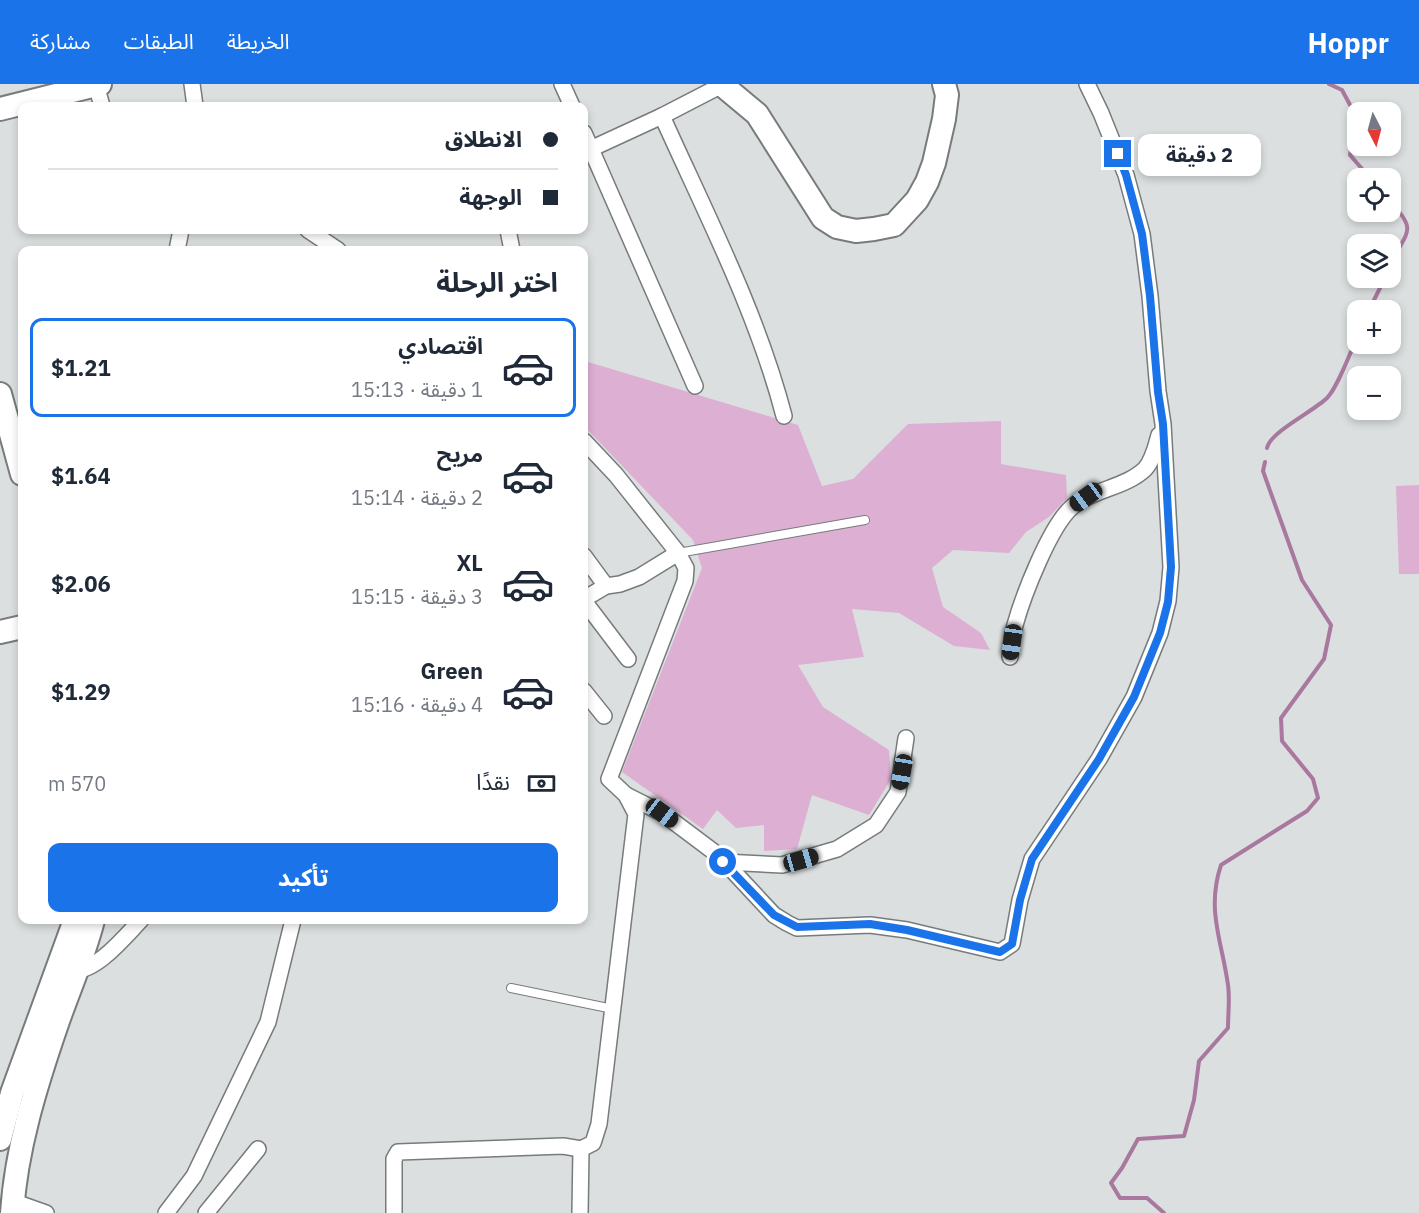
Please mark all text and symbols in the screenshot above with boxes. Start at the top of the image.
text: Hoppr [1308,24,1389,61]
text: مشاركة [30,27,91,55]
text: الطبقات [124,27,194,55]
text: الخريطة [227,27,290,55]
north arrow [1347,102,1401,156]
map controls [1347,102,1401,420]
text: الانطلاق [445,124,522,153]
callout: 2 دقيقة [1139,133,1262,175]
route end [1104,140,1131,167]
text: 2 دقيقة [1166,141,1233,168]
button: locate [1347,168,1401,222]
text: الوجهة [459,182,522,211]
button: layers [1347,234,1401,288]
text: اختر الرحلة [436,264,558,299]
button: + [1347,300,1401,354]
text: اقتصادي [398,331,483,360]
icon: car [501,341,555,395]
text: $1.21 [51,353,111,382]
button: − [1347,366,1401,420]
text: 1 دقيقة · 15:13 [351,376,483,403]
text: مريح [437,439,483,468]
icon: car [501,449,555,503]
text: $1.64 [51,461,111,490]
car [1066,479,1106,515]
text: 2 دقيقة · 15:14 [351,484,483,511]
text: XL [457,548,483,577]
icon: car [501,557,555,611]
text: $2.06 [51,569,111,598]
text: 3 دقيقة · 15:15 [351,583,483,610]
car [1001,623,1023,661]
text: Green [421,656,483,685]
icon: car [501,665,555,719]
text: $1.29 [51,677,111,706]
text: 4 دقيقة · 15:16 [351,691,483,718]
car [890,753,914,791]
text: نقدًا [476,767,510,796]
icon: cash [525,767,558,800]
text: 570 m [48,770,106,797]
car [642,795,682,831]
button: تأكيد [48,843,558,912]
car [781,846,821,874]
route start [709,848,736,875]

